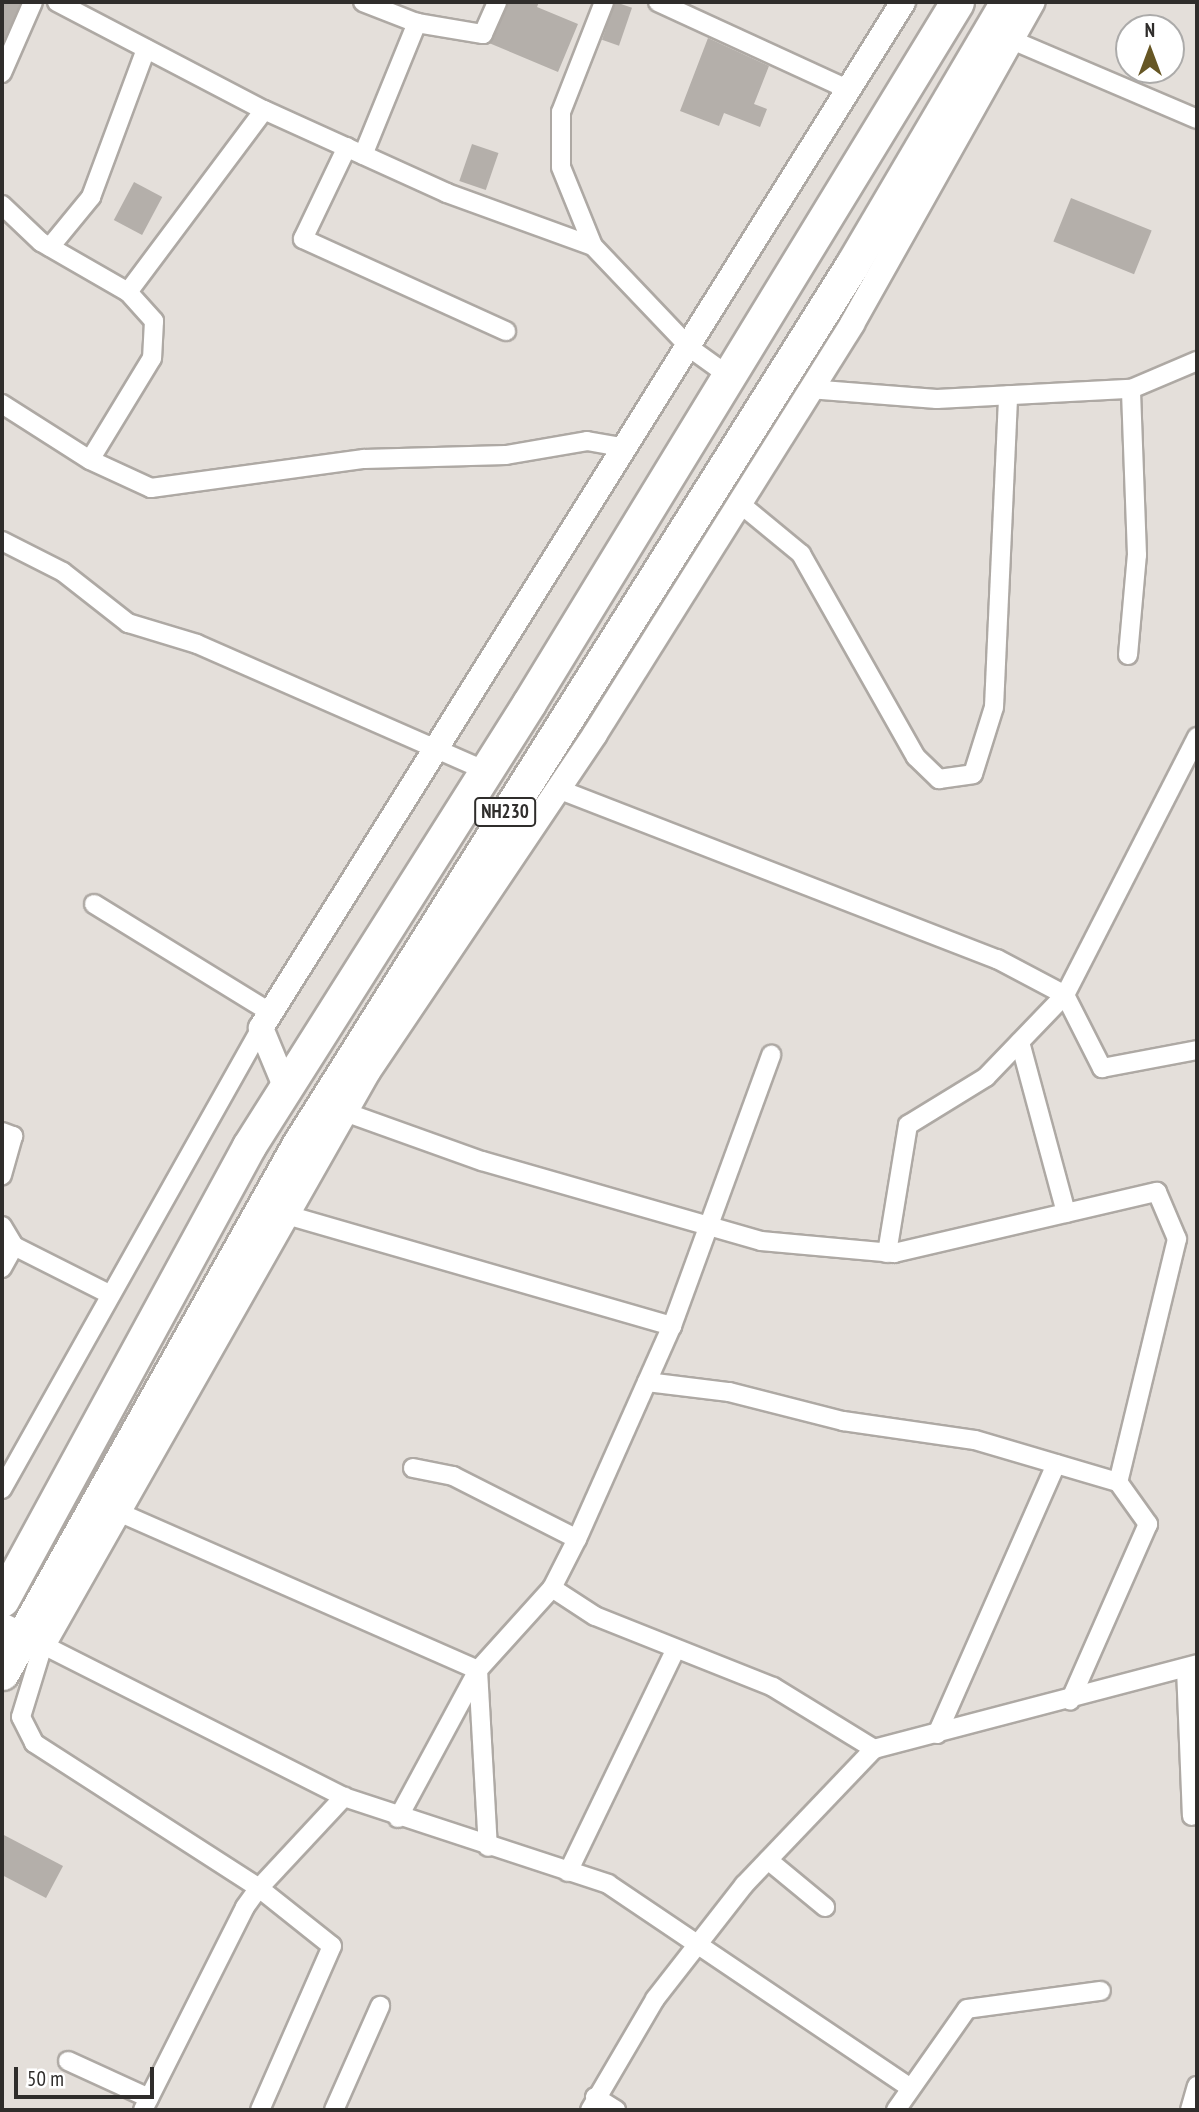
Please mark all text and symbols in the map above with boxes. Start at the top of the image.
north arrow [1115,14,1185,84]
text: N [1145,18,1155,42]
road number: NH230 [474,796,536,828]
scale bar [18,2052,158,2096]
text: 50 m [27,2065,64,2092]

